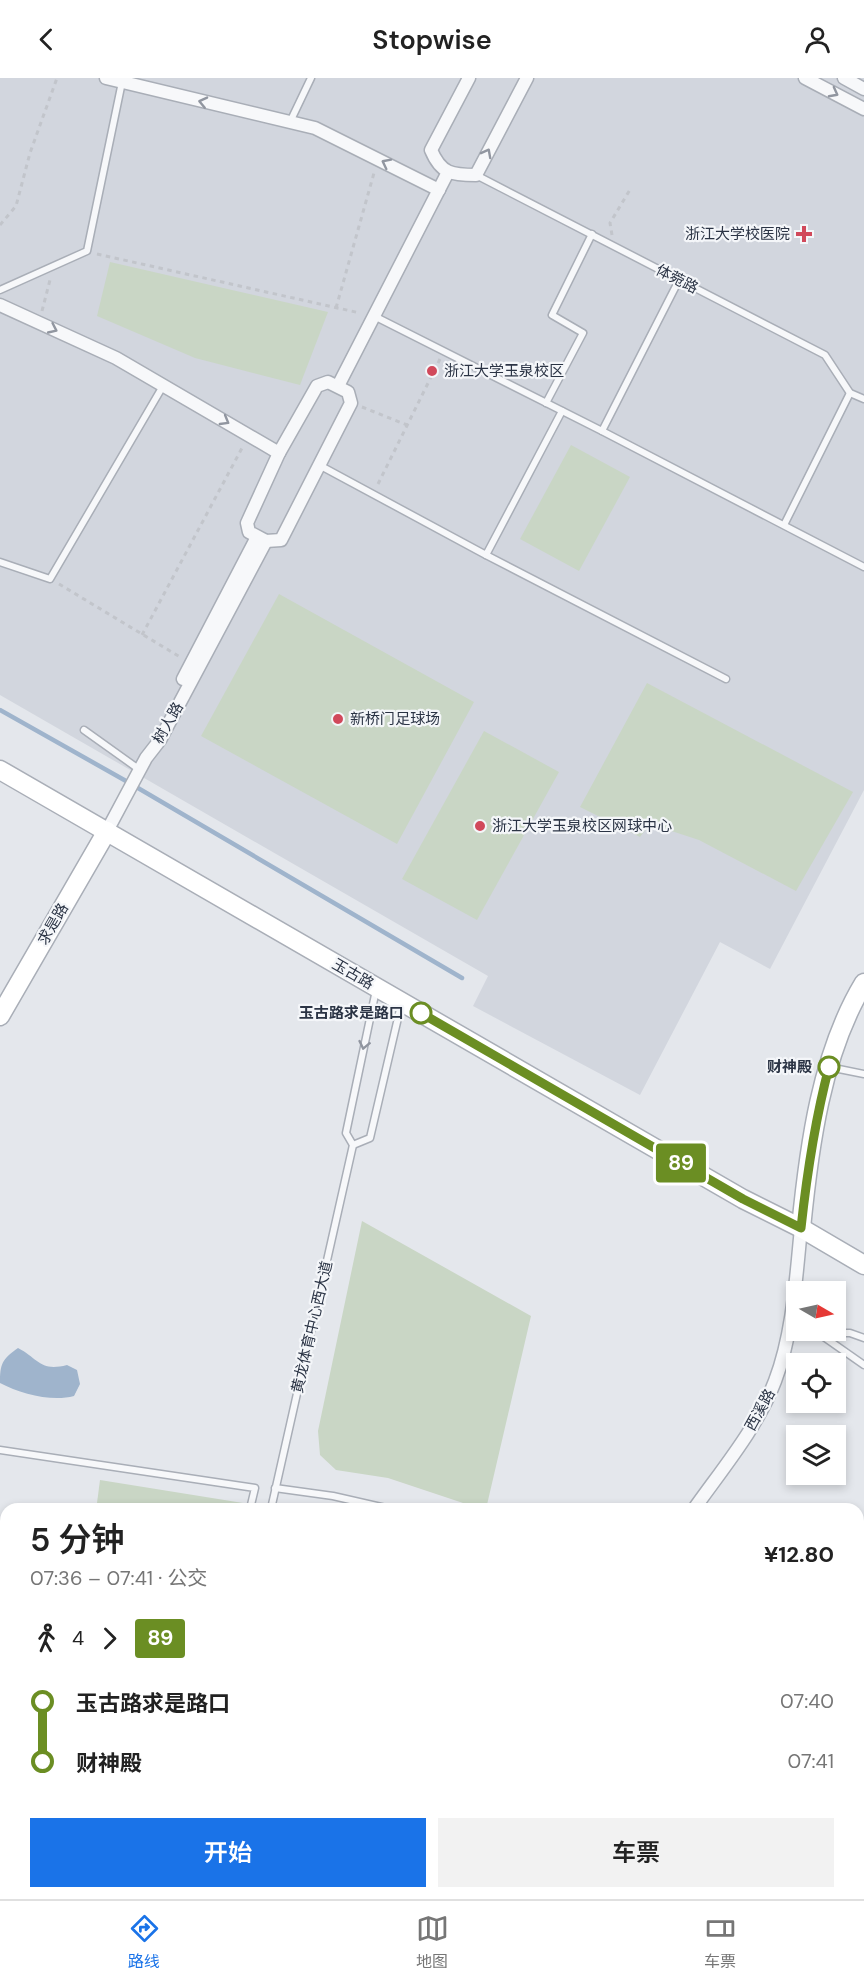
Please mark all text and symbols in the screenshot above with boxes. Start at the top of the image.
text: Stopwise [372,22,492,57]
icon: back [30,23,63,56]
icon: person [801,23,834,56]
one-way arrow [828,86,839,98]
one-way arrow [198,96,208,109]
one-way arrow [480,149,491,159]
one-way arrow [382,159,393,171]
place label: 浙江大学校医院 [685,224,790,244]
marker: 浙江大学校医院 [795,225,813,243]
street label: 体菀路 [652,260,702,298]
one-way arrow [47,322,58,334]
place label: 浙江大学玉泉校区 [444,361,564,381]
marker: 浙江大学玉泉校区 [425,364,439,378]
one-way arrow [219,414,229,426]
street label: 树人路 [148,699,188,747]
place label: 新桥门足球场 [350,709,440,729]
marker: 新桥门足球场 [331,712,345,726]
place label: 浙江大学玉泉校区网球中心 [492,816,672,836]
marker: 浙江大学玉泉校区网球中心 [473,819,487,833]
street label: 求是路 [33,900,73,948]
street label: 玉古路 [329,954,377,994]
marker: 玉古路求是路口 [410,1002,432,1024]
place label: 玉古路求是路口 [299,1003,404,1023]
one-way arrow [359,1040,372,1050]
marker: 财神殿 [818,1056,840,1078]
place label: 财神殿 [767,1057,812,1077]
line badge: 89 [654,1144,708,1182]
text: 89 [668,1149,694,1177]
street label: 黄龙体育中心西大道 [287,1259,337,1395]
north arrow [786,1281,846,1341]
map controls [786,1281,846,1485]
button: locate [786,1353,846,1413]
street label: 西溪路 [740,1385,780,1435]
button: layers [786,1425,846,1485]
text: 5 分钟 [30,1518,124,1561]
text: ¥12.80 [764,1540,834,1569]
text: 07:36 – 07:41 · 公交 [30,1565,208,1591]
icon: walk [30,1622,63,1655]
icon: forward [93,1622,126,1655]
text: 89 [147,1624,173,1652]
text: 4 [72,1625,84,1651]
text: 07:40 [780,1688,834,1714]
text: 玉古路求是路口 [76,1689,230,1718]
text: 07:41 [788,1748,834,1774]
text: 财神殿 [76,1749,142,1778]
button: 开始 [30,1818,426,1887]
button: 车票 [438,1818,834,1887]
tab: 路线 [128,1912,161,1972]
tab: 地图 [416,1912,449,1972]
tab: 车票 [704,1912,737,1972]

